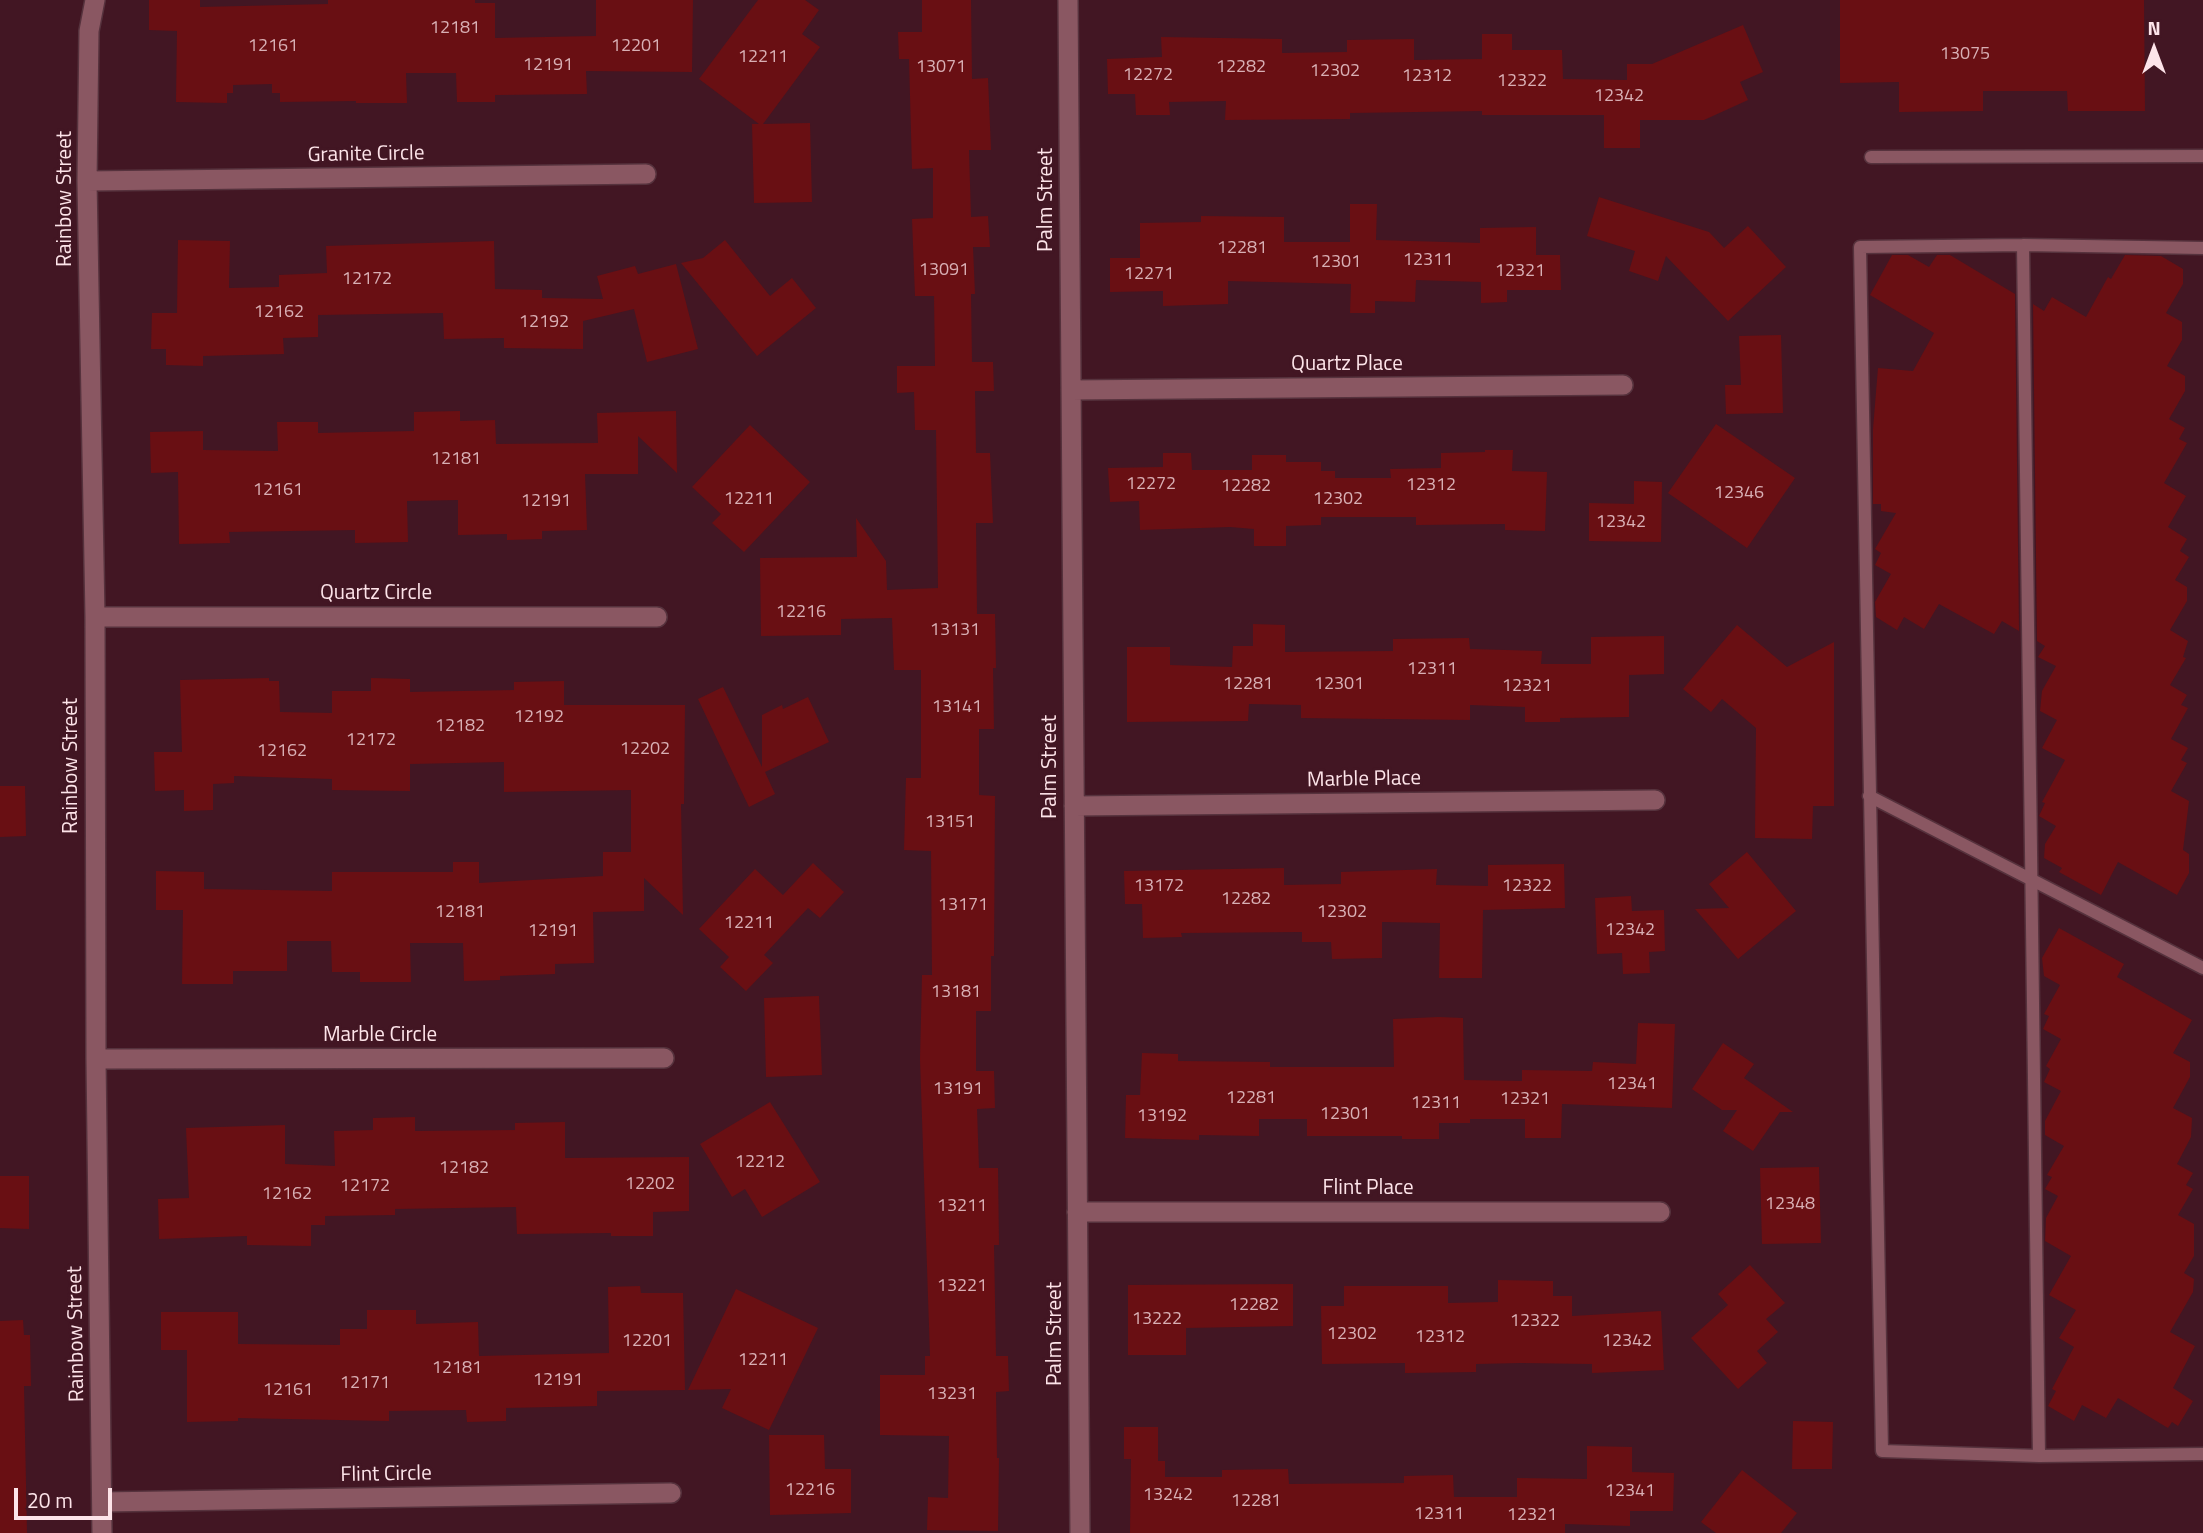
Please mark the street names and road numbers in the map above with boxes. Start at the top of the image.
street label: Rainbow Street [53,131,79,267]
street label: Granite Circle [307,141,425,169]
street label: Palm Street [1034,148,1060,252]
street label: Quartz Place [1291,352,1403,378]
street label: Quartz Circle [320,581,432,607]
street label: Rainbow Street [59,698,85,834]
street label: Palm Street [1038,715,1064,819]
street label: Marble Place [1307,766,1421,794]
street label: Marble Circle [323,1023,437,1049]
street label: Flint Place [1322,1176,1414,1202]
street label: Rainbow Street [63,1266,91,1402]
street label: Palm Street [1043,1282,1069,1386]
street label: Flint Circle [340,1462,432,1488]

